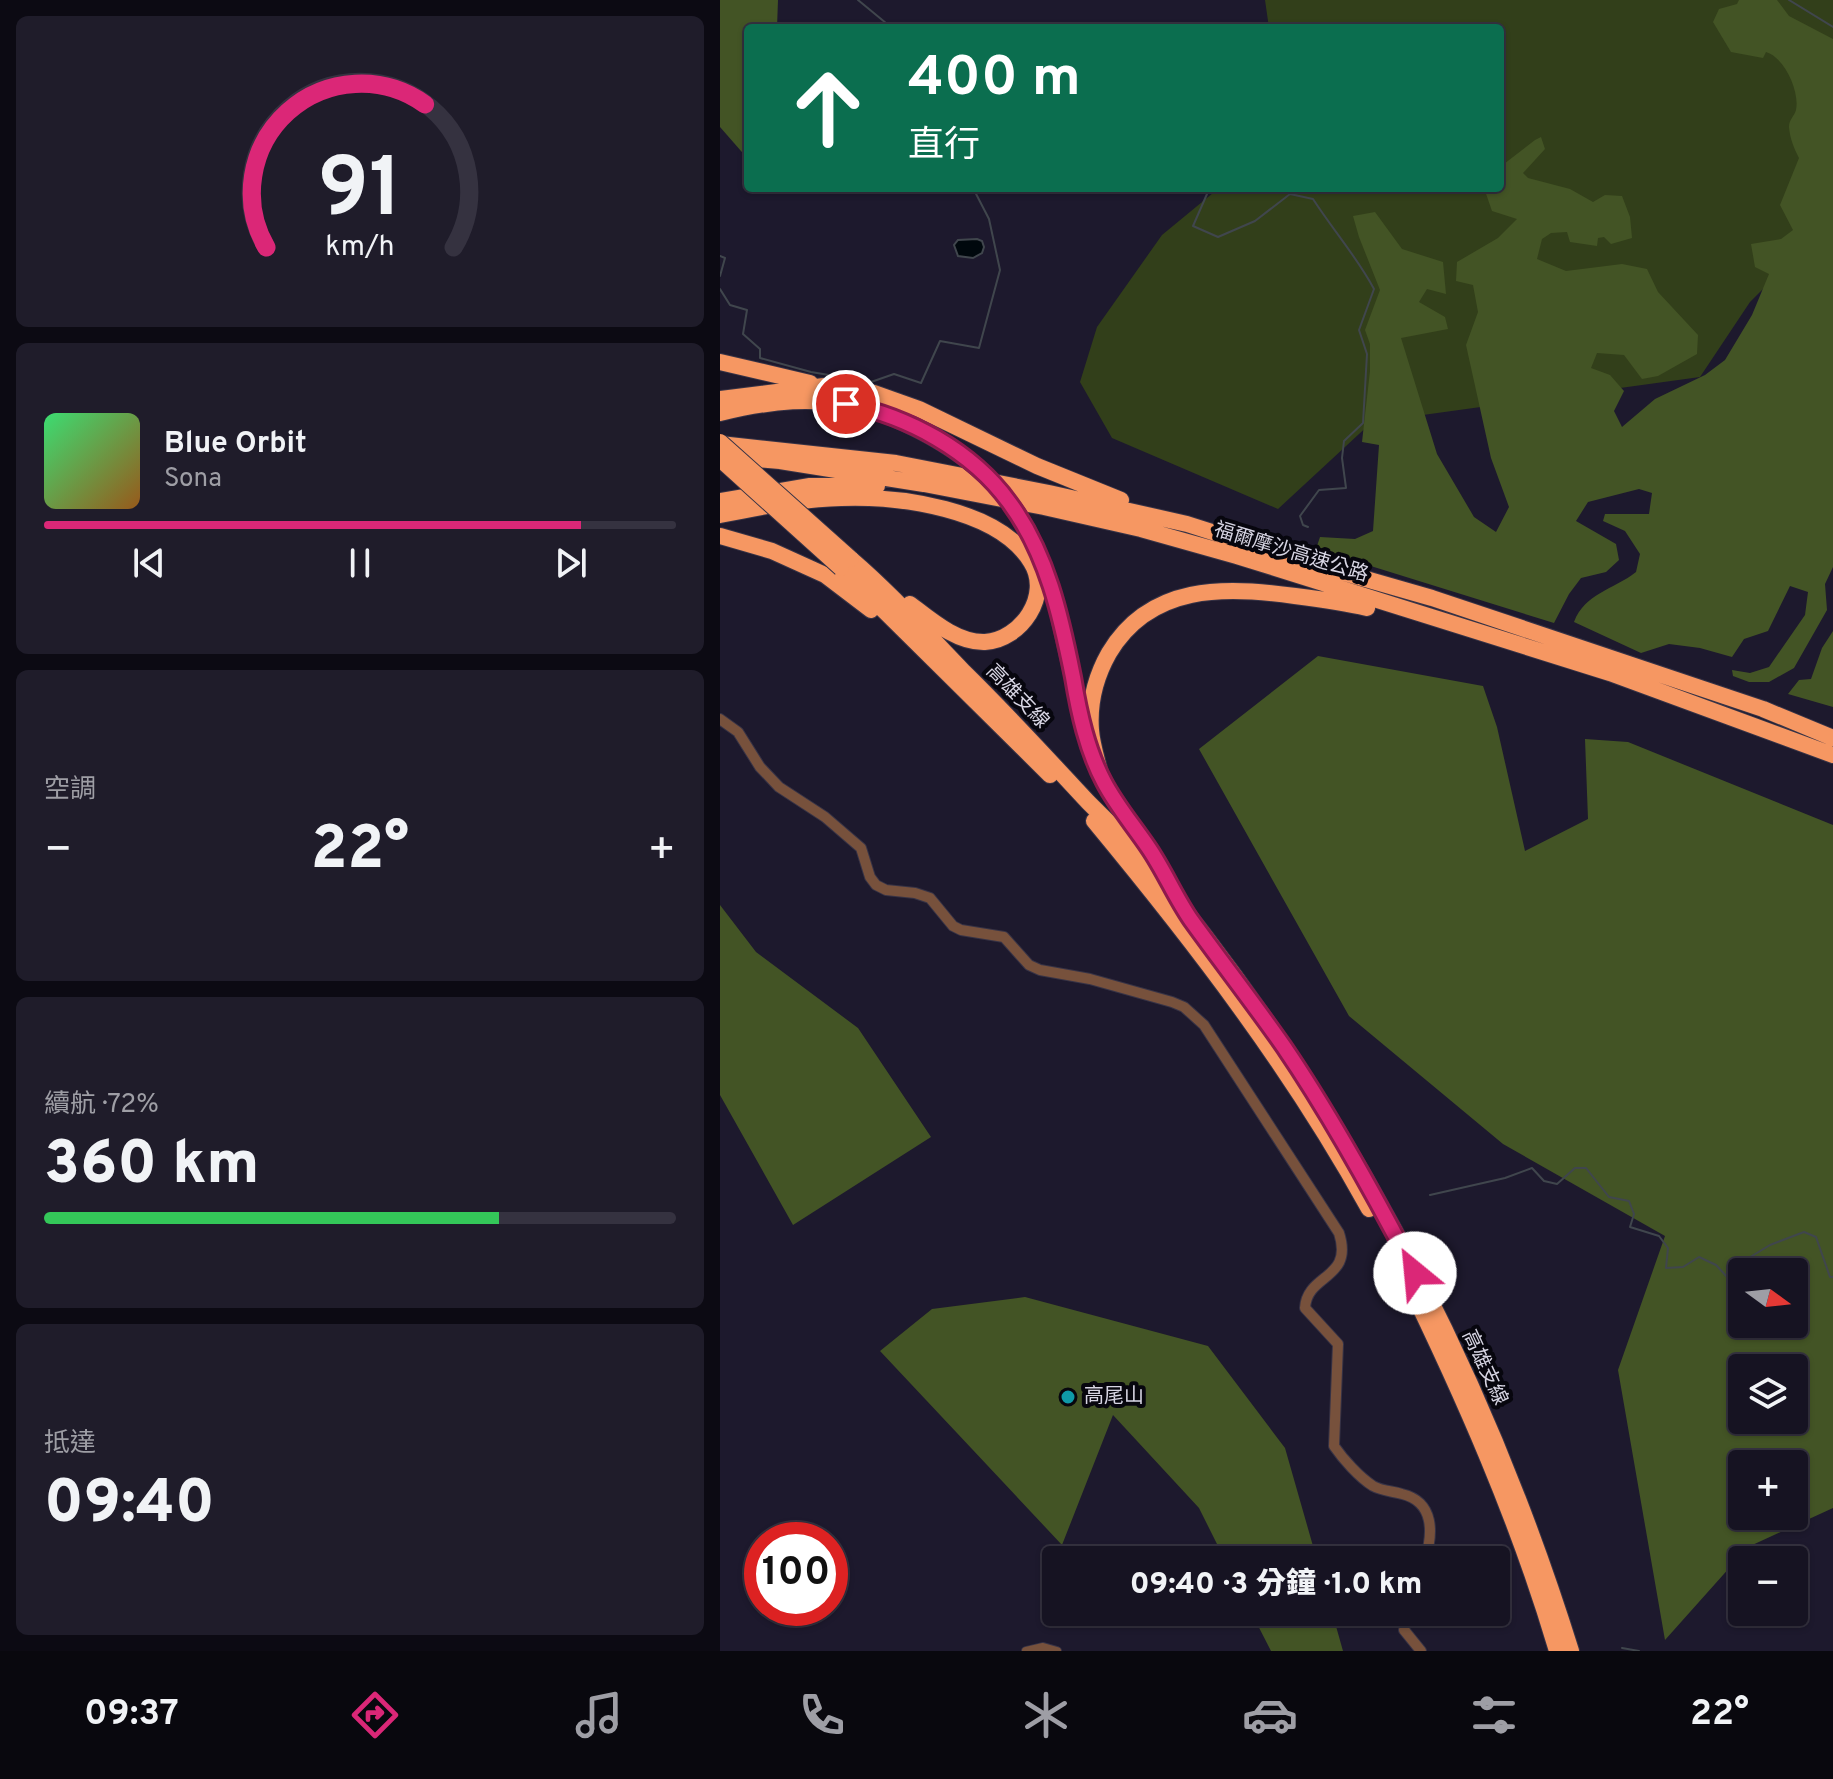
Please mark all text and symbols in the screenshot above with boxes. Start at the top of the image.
text: 400 m [908,45,1081,115]
icon: ahead [776,56,880,160]
text: 直行 [908,124,980,170]
text: 91 [318,140,402,245]
text: km/h [325,230,395,266]
pin [812,370,880,438]
icon: arrive [824,382,868,426]
text: Blue Orbit [164,426,307,463]
text: Sona [164,463,222,496]
street label: 福爾摩沙高速公路 [1211,517,1371,589]
icon: previous [127,541,171,585]
icon: pause [338,541,382,585]
icon: next [549,541,593,585]
street label: 高雄支線 [980,659,1054,735]
text: 空調 [44,774,96,807]
text: 22° [311,814,409,890]
text: − [44,824,72,880]
text: + [648,824,676,880]
text: 續航 · 72% [44,1089,159,1122]
text: 360 km [44,1129,259,1205]
position arrow [1373,1231,1457,1315]
north arrow [1728,1258,1808,1338]
map controls [1728,1258,1808,1626]
street label: 高雄支線 [1455,1326,1513,1410]
button: layers [1728,1354,1808,1434]
place label: 高尾山 [1084,1384,1144,1410]
marker: 高尾山 [1059,1388,1077,1406]
text: 抵達 [44,1428,96,1461]
button: + [1728,1450,1808,1530]
text: 09:40 [44,1468,215,1544]
speed limit sign: 100 [744,1522,848,1626]
button: − [1728,1546,1808,1626]
text: 09:40 · 3 分鐘 · 1.0 km [1130,1567,1422,1604]
icon: directions [347,1687,403,1743]
icon: music [571,1687,627,1743]
icon: phone [794,1687,850,1743]
icon: climate [1018,1687,1074,1743]
icon: car [1242,1687,1298,1743]
icon: filters [1466,1687,1522,1743]
text: 09:37 [84,1692,179,1738]
text: 22° [1690,1692,1749,1738]

